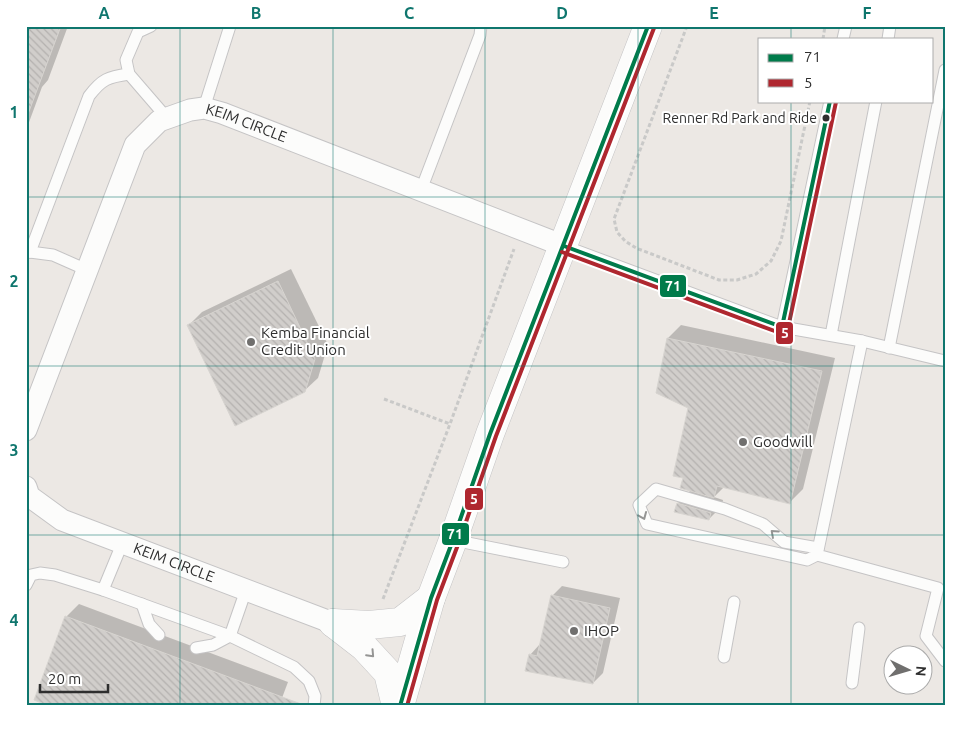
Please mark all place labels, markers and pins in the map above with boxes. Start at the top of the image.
place label: Renner Rd Park and Ride [663,110,817,126]
marker: Renner Rd Park and Ride [821,113,831,123]
place label: Kemba Financial Credit Union [261,324,370,358]
marker: Kemba Financial Credit Union [245,336,257,348]
place label: Goodwill [753,433,812,450]
marker: Goodwill [737,436,749,448]
place label: IHOP [584,622,619,639]
marker: IHOP [568,625,580,637]

